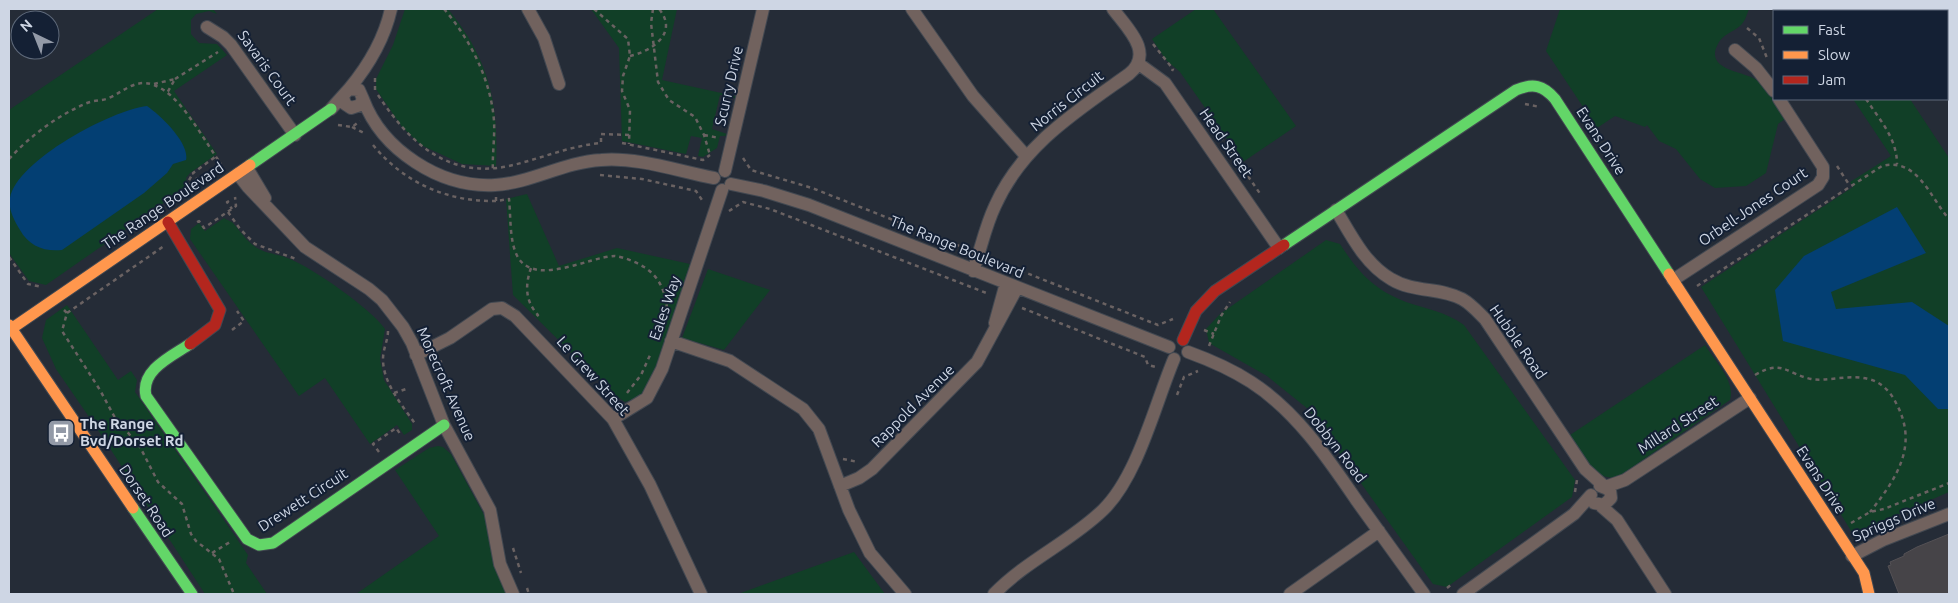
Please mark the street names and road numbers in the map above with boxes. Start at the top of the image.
street label: Savaris Court [235,27,300,108]
street label: Scurry Drive [711,44,746,127]
street label: Norris Circuit [1027,67,1107,134]
street label: Evans Drive [1573,104,1630,178]
street label: Head Street [1196,105,1257,181]
street label: The Range Boulevard [99,159,227,253]
street label: Orbell-Jones Court [1695,164,1810,249]
street label: The Range Boulevard [888,212,1027,281]
street label: Eales Way [646,274,683,342]
street label: Hubble Road [1487,301,1550,382]
street label: Morecroft Avenue [414,324,479,443]
street label: Le Grew Street [554,333,633,419]
street label: Rappold Avenue [868,361,958,451]
street label: Millard Street [1634,392,1721,457]
street label: Dobbyn Road [1301,404,1370,486]
street label: Evans Drive [1793,443,1850,517]
street label: Dorset Road [116,461,177,540]
street label: Drewett Circuit [255,464,351,535]
street label: Spriggs Drive [1850,494,1938,545]

